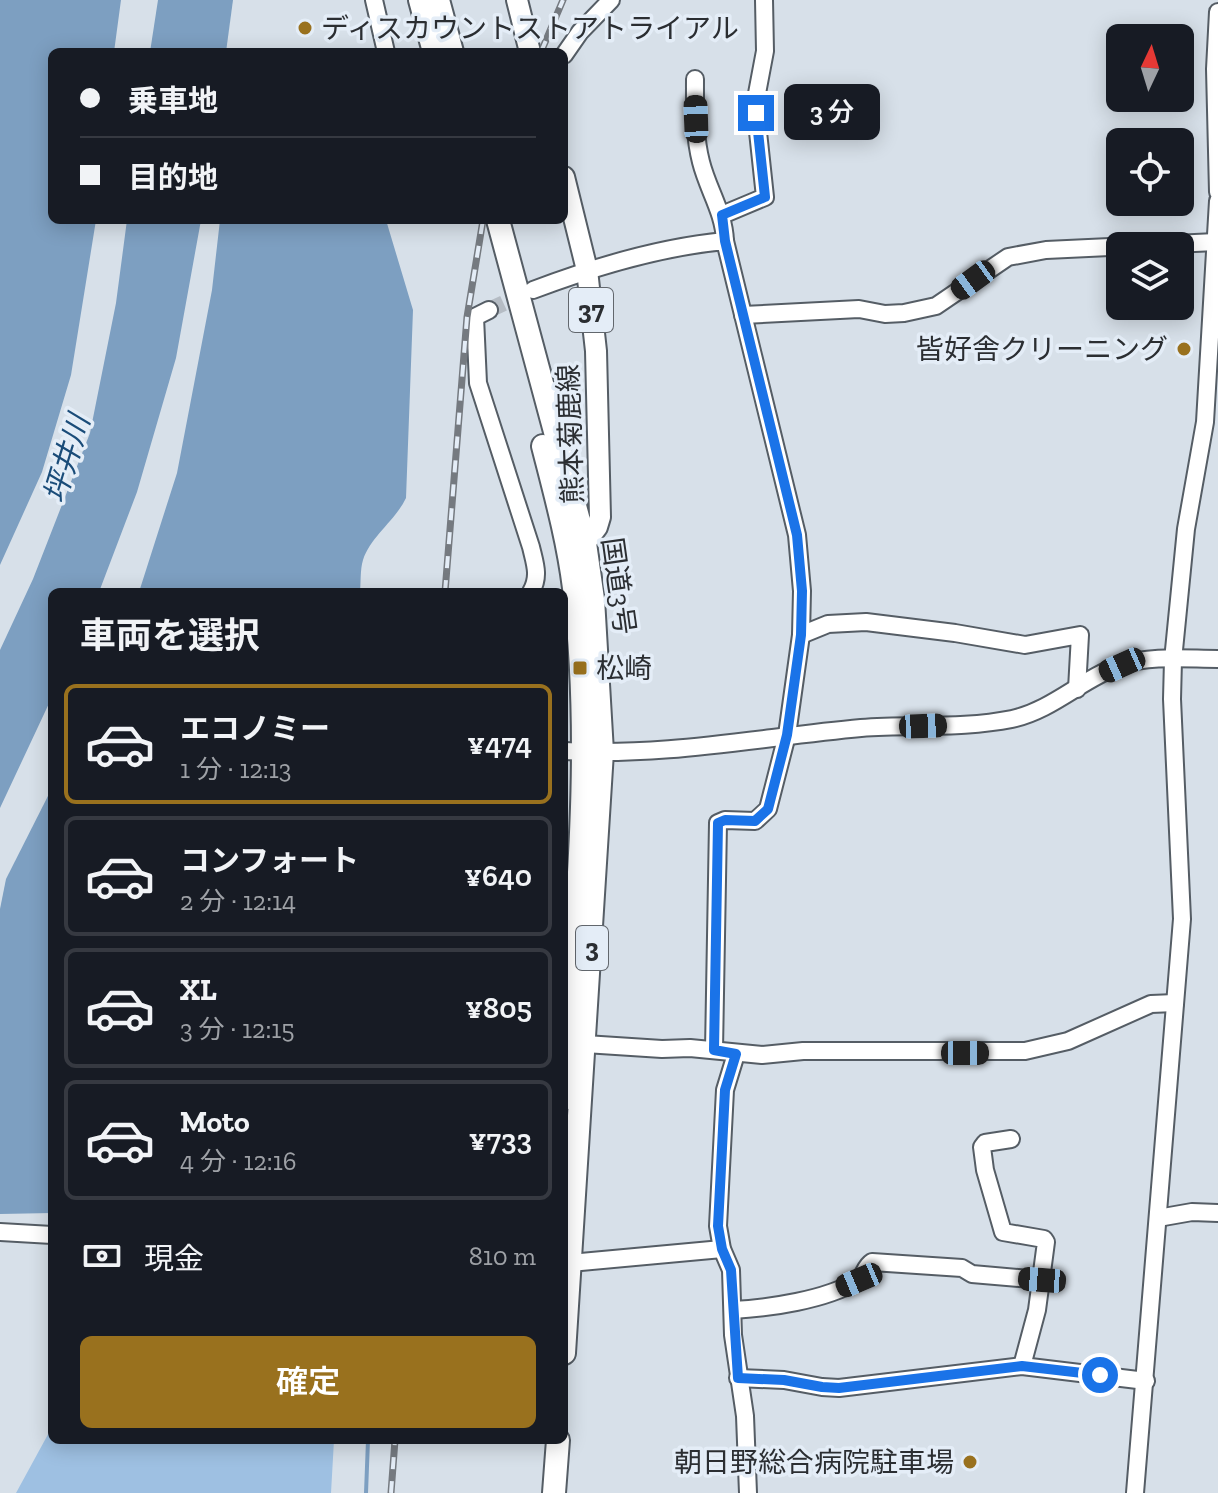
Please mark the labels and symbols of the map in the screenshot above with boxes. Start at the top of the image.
place label: ディスカウントストアトライアル [321,12,739,45]
marker: ディスカウントストアトライアル [296,19,314,37]
north arrow [1106,24,1194,112]
callout: 3 分 [784,85,880,141]
car [683,95,709,143]
route end [738,95,774,131]
car [947,256,999,304]
road number: 37 [569,288,613,332]
place label: 皆好舎クリーニング [916,333,1168,366]
marker: 皆好舎クリーニング [1175,340,1193,358]
street label: 熊本菊鹿線 [552,363,589,505]
water label: 坪井川 [37,408,98,507]
street label: 国道3号 [595,535,642,637]
car [1095,644,1149,686]
place label: 松崎 [596,652,652,685]
marker: 松崎 [571,659,589,677]
car [899,713,947,739]
road number: 3 [576,926,608,970]
car [941,1041,989,1065]
car [832,1260,886,1300]
car [1017,1266,1067,1294]
route start [1082,1357,1118,1393]
place label: 朝日野総合病院駐車場 [674,1446,954,1479]
marker: 朝日野総合病院駐車場 [961,1453,979,1471]

